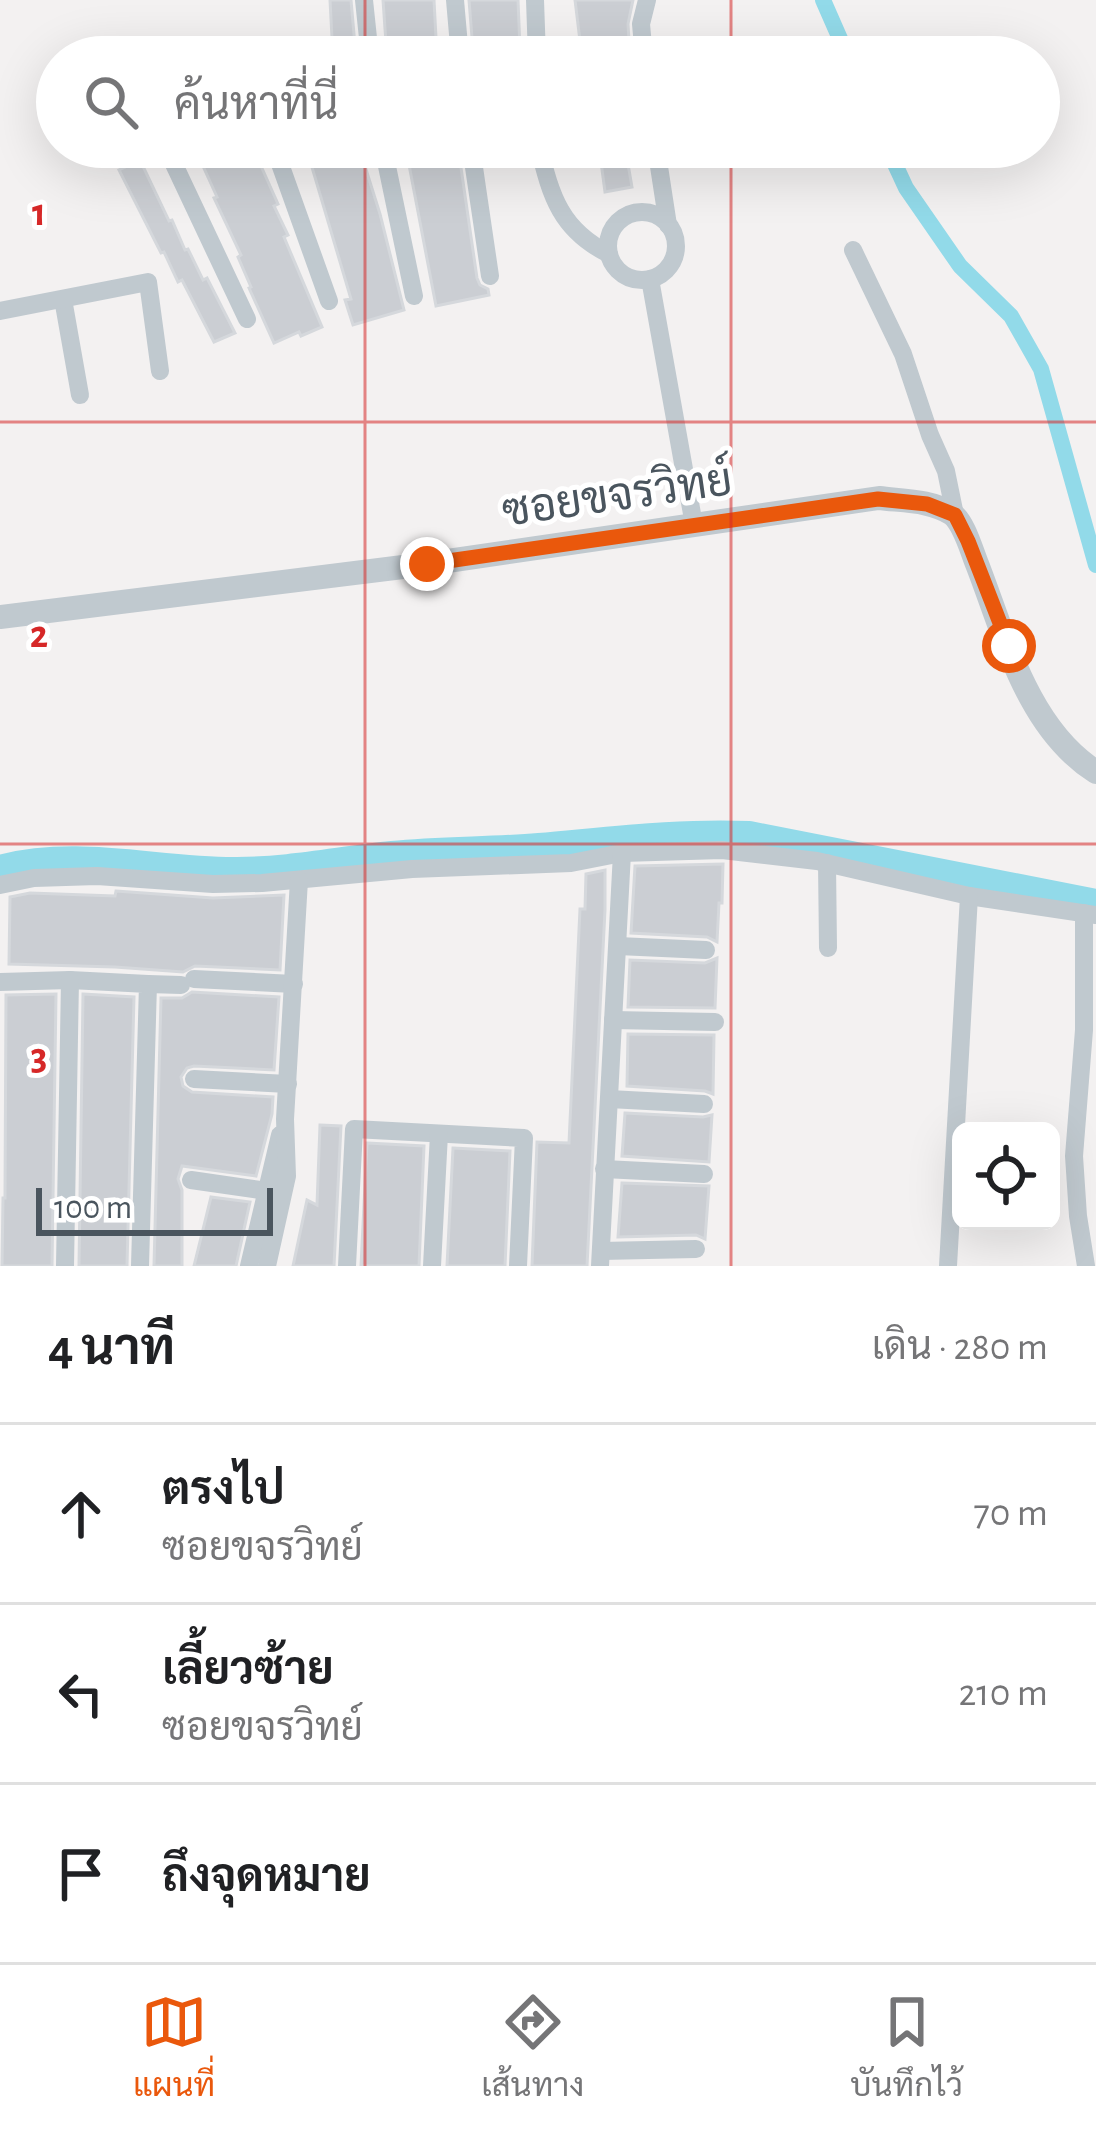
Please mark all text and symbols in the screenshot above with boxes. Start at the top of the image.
search box [36,36,1060,168]
icon: search [78,69,144,135]
text: ค้นหาที่นี่ [174,83,338,128]
text: 1 [32,194,46,233]
street label: ซอยขจรวิทย์ [498,449,735,535]
route end [400,537,454,591]
text: 2 [30,616,48,655]
route start [982,619,1036,673]
text: 3 [31,1038,47,1077]
map controls [952,1122,1060,1230]
button: locate [952,1122,1060,1230]
scale bar [36,1182,273,1235]
text: 100 m [54,1192,132,1225]
text: 4 นาที [48,1323,175,1374]
text: เดิน · 280 m [872,1328,1048,1367]
text: ตรงไป [162,1468,285,1513]
icon: ahead [48,1481,114,1547]
text: 70 m [974,1494,1048,1533]
text: ซอยขจรวิทย์ [162,1529,363,1568]
text: เลี้ยวซ้าย [162,1648,334,1693]
icon: left [48,1661,114,1727]
text: 210 m [959,1674,1048,1713]
text: ซอยขจรวิทย์ [162,1709,363,1748]
icon: arrive [48,1841,114,1907]
text: ถึงจุดหมาย [162,1855,371,1900]
tab: แผนที่ [133,1989,215,2107]
tab: เส้นทาง [481,1989,584,2107]
tab: บันทึกไว้ [850,1989,963,2107]

